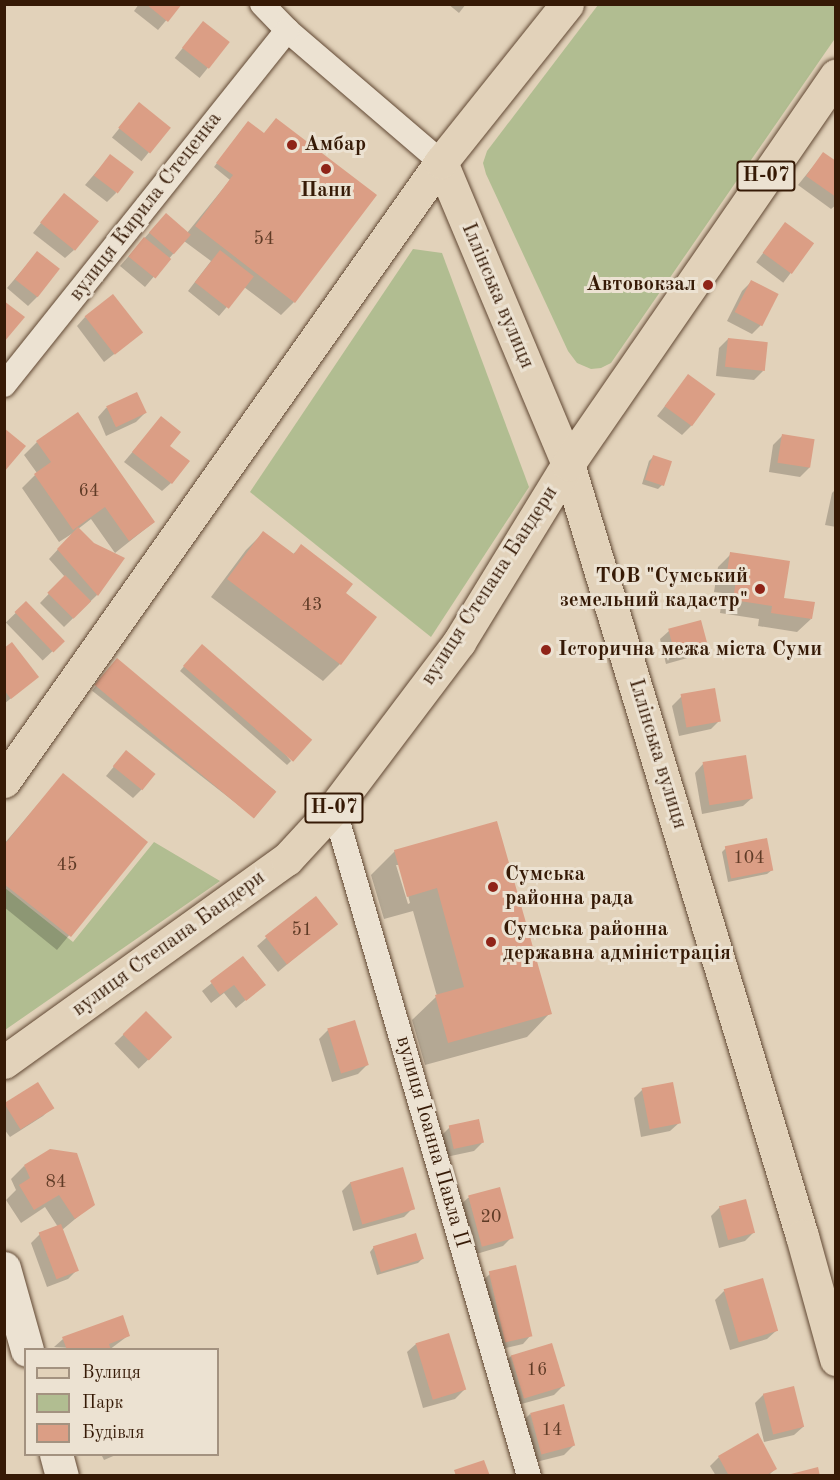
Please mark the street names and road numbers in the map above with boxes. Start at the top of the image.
street label: вулиця Кирила Стеценка [64,107,228,307]
road number: Н-07 [736,159,796,193]
street label: Іллінська вулиця [455,219,539,373]
street label: вулиця Степана Бандери [416,482,564,690]
street label: Іллінська вулиця [622,676,692,832]
road number: Н-07 [304,791,364,825]
street label: вулиця Степана Бандери [68,866,270,1022]
street label: вулиця Іоанна Павла II [390,1033,474,1251]

